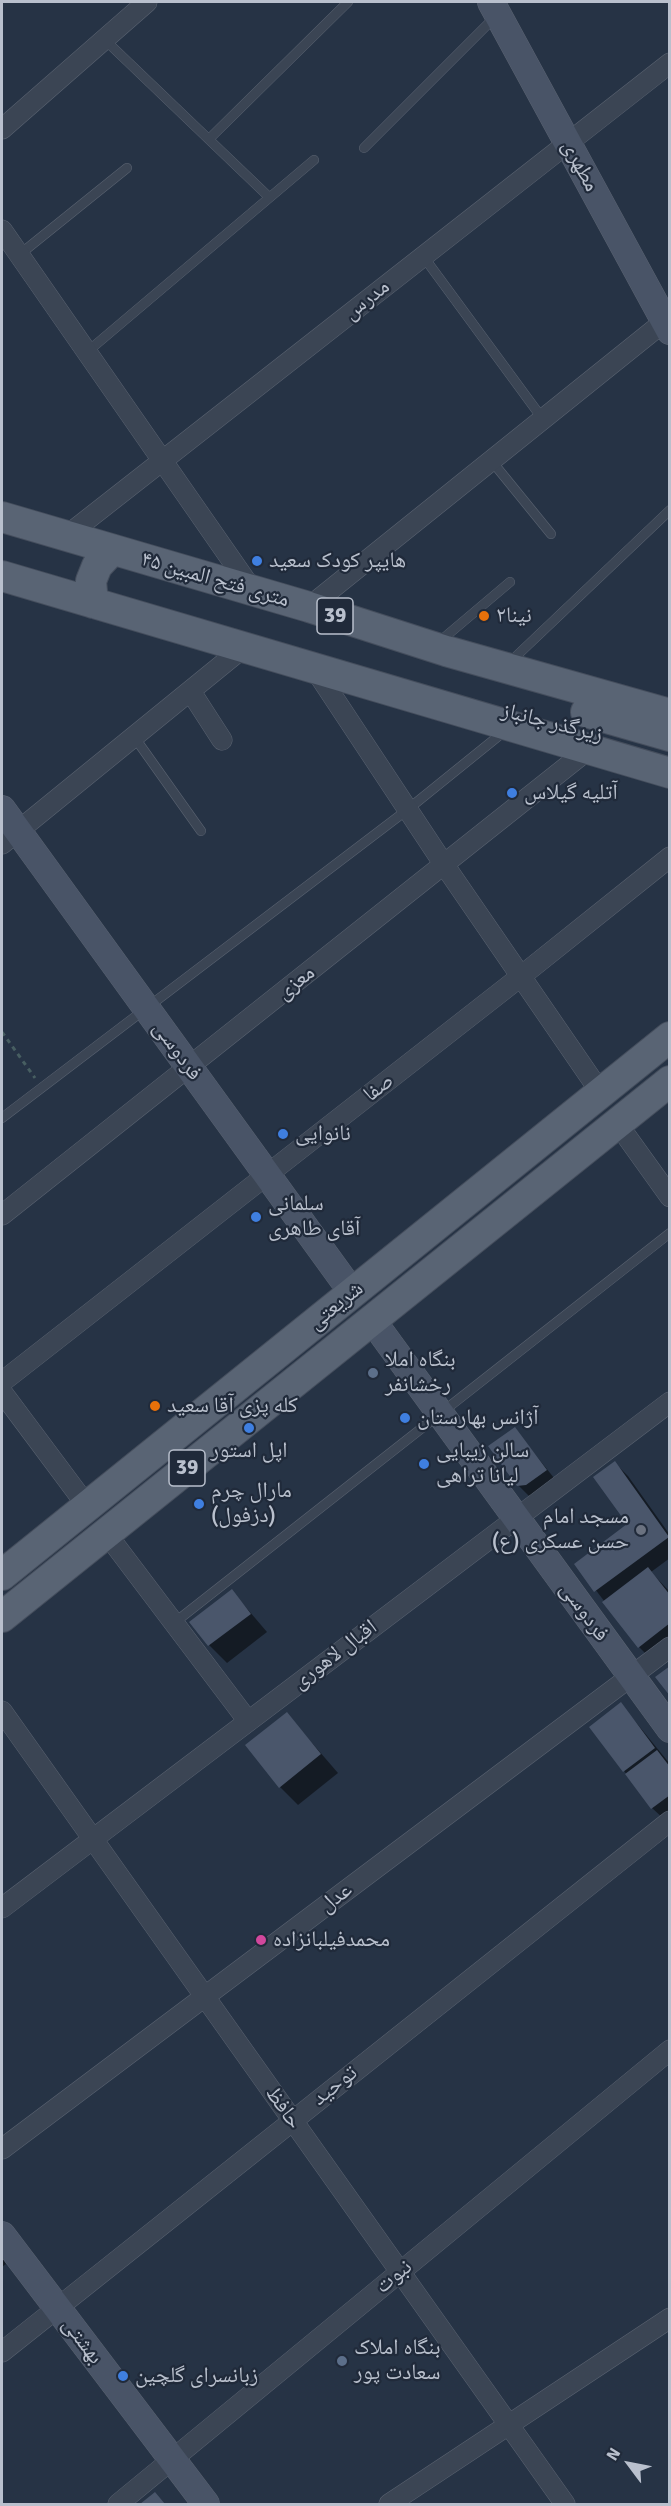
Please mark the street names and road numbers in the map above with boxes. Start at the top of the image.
street label: مطهری [555,136,605,196]
street label: مدرس [339,274,395,326]
street label: ۴۵ متری فتح المبین [138,546,292,614]
road number: 39 [317,598,353,634]
street label: زیرگذر جانباز [498,698,606,748]
street label: معزی [271,960,321,1006]
street label: فردوسی [147,1016,207,1086]
street label: صفا [359,1068,399,1108]
street label: شریعتی [303,1276,369,1336]
road number: 39 [169,1450,205,1486]
street label: فردوسی [554,1577,614,1647]
street label: اقبال لاهوری [287,1615,383,1695]
street label: عدل [314,1877,358,1919]
street label: توحید [307,2060,363,2112]
street label: حافظ [259,2082,307,2134]
street label: نبوت [370,2254,418,2300]
street label: بهشتی [56,2312,108,2370]

